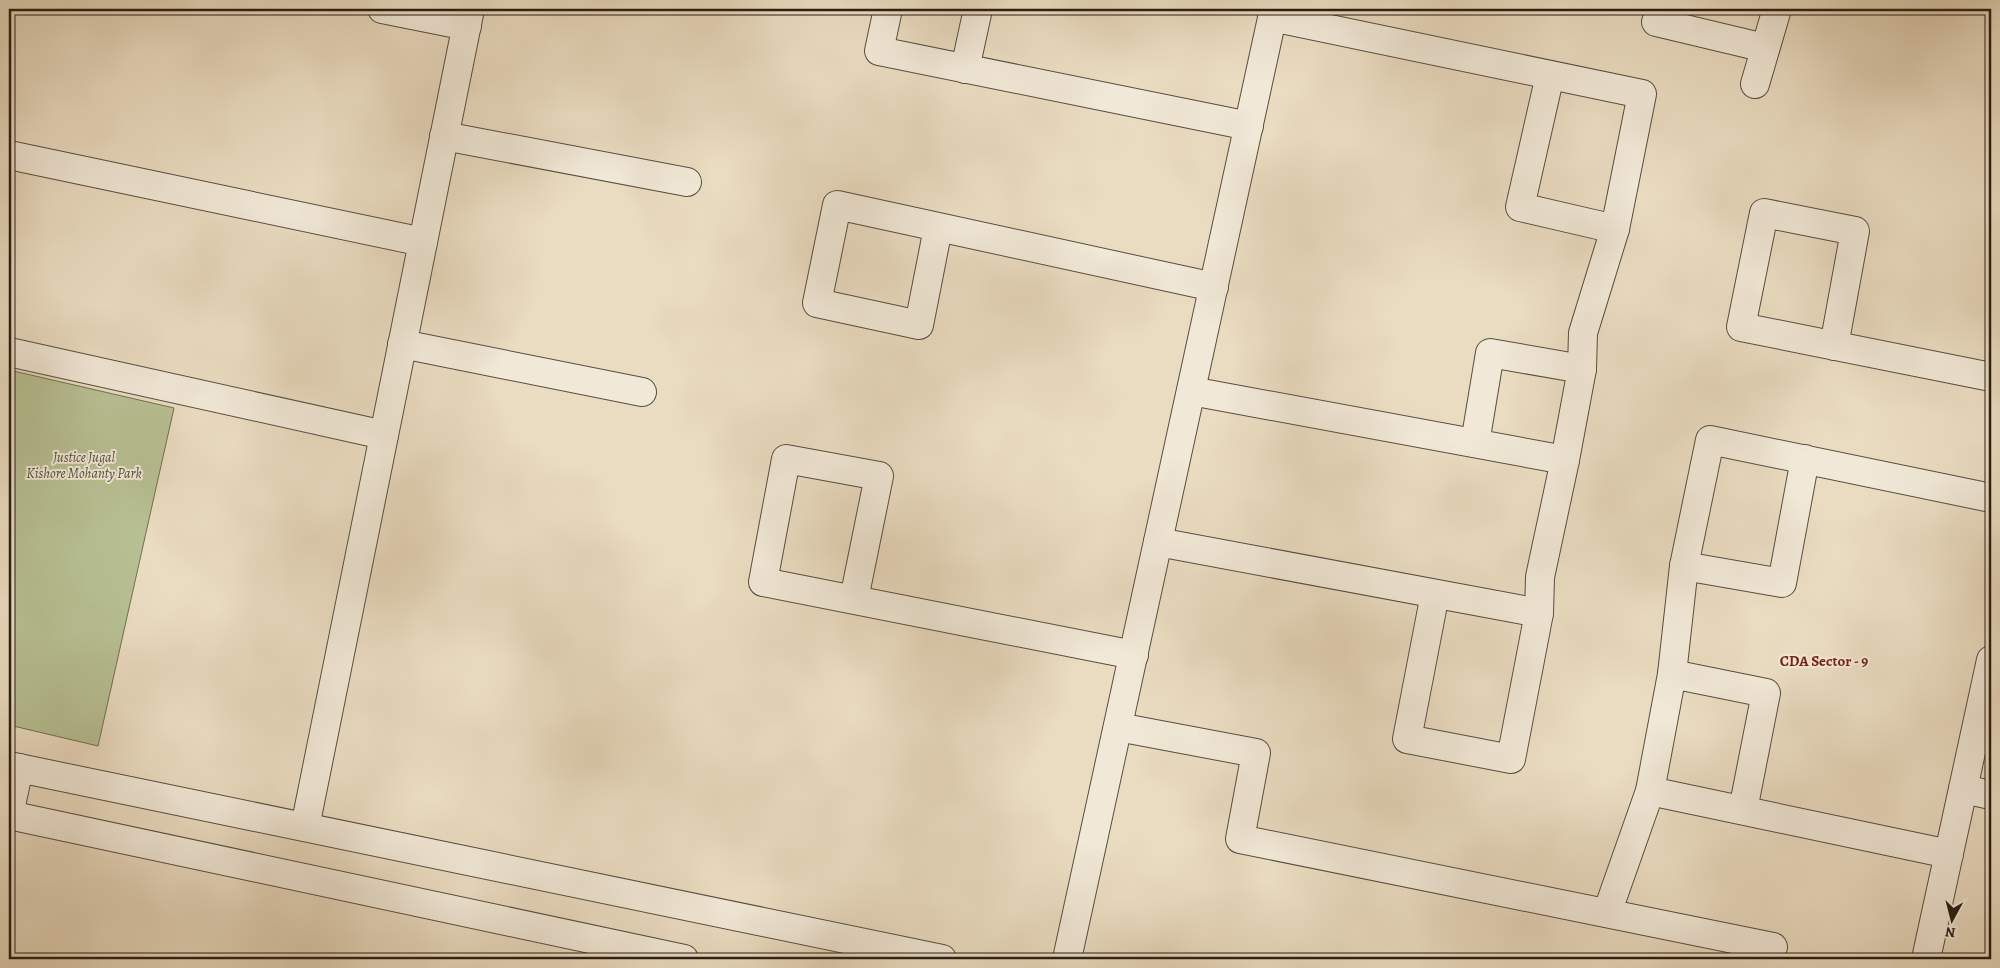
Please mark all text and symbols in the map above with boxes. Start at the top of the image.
park label: Justice Jugal Kishore Mohanty Park [26,448,142,483]
district label: CDA Sector - 9 [1780,651,1868,671]
north arrow [1928,896,1978,946]
text: N [1944,922,1957,942]

